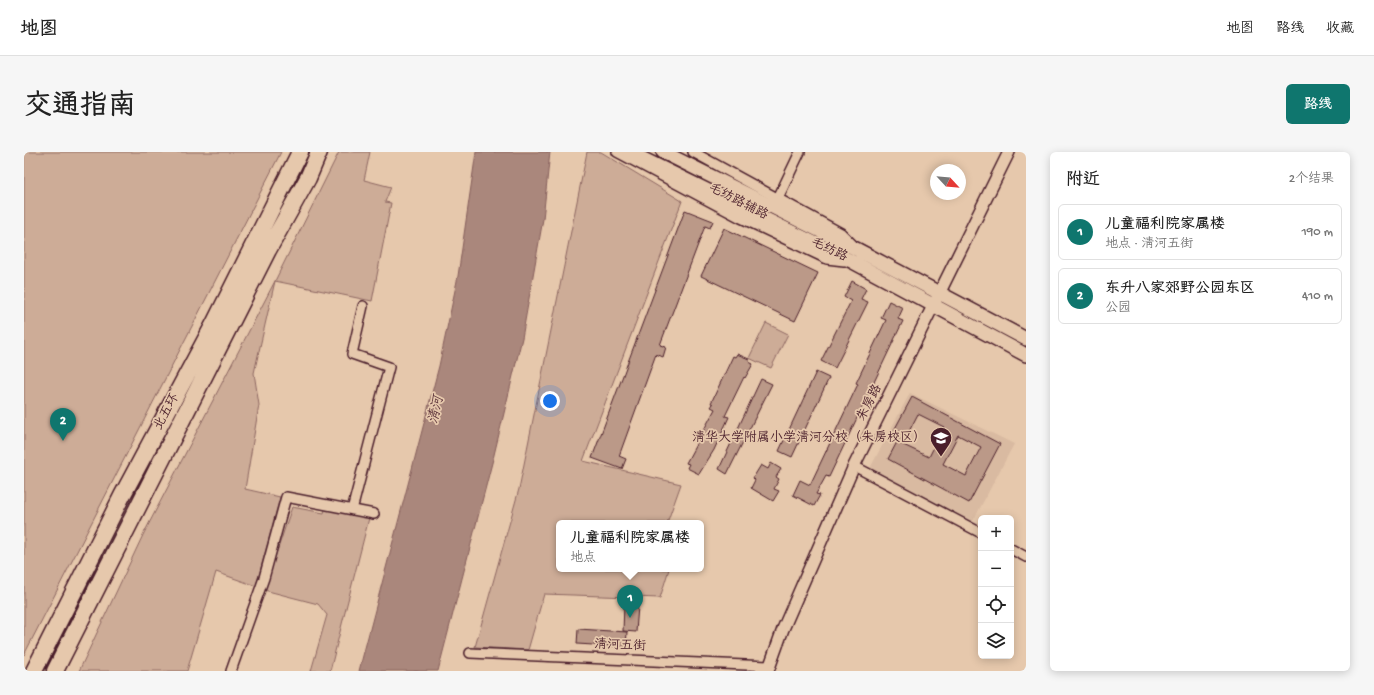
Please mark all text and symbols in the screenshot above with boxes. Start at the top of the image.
text: 地图 [20,19,58,42]
text: 地图 [1226,21,1254,38]
text: 路线 [1276,21,1304,38]
text: 收藏 [1326,21,1354,38]
button: 路线 [1286,84,1350,124]
text: 交通指南 [24,91,136,124]
north arrow [930,164,966,200]
text: 附近 [1066,171,1100,191]
text: 2个结果 [1289,172,1334,187]
street label: 毛纺路辅路 [706,180,771,223]
text: 儿童福利院家属楼 [1105,216,1225,234]
text: 1 [1077,225,1083,240]
text: 190 m [1302,225,1333,240]
street label: 毛纺路 [808,234,850,265]
text: 地点 · 清河五街 [1105,237,1193,252]
text: 东升八家郊野公园东区 [1105,280,1255,298]
text: 2 [1077,289,1083,304]
text: 410 m [1302,289,1333,304]
text: 公园 [1105,301,1131,316]
street label: 朱房路 [854,382,886,424]
street label: 北五环 [151,391,183,433]
your location [540,391,560,411]
water label: 清河 [425,392,449,425]
pin: 2 [50,408,76,441]
school or university icon: 清华大学附属小学清河分校（朱房校区） [928,425,954,458]
place label: 清华大学附属小学清河分校（朱房校区） [692,429,926,446]
map controls [978,515,1014,659]
button: + [978,515,1014,551]
popup [556,520,704,572]
text: 儿童福利院家属楼 [570,530,690,548]
text: 地点 [570,551,596,566]
button: − [978,551,1014,587]
pin: 1 [617,585,643,618]
button: locate [978,587,1014,623]
button: layers [978,623,1014,659]
street label: 清河五街 [594,637,646,654]

